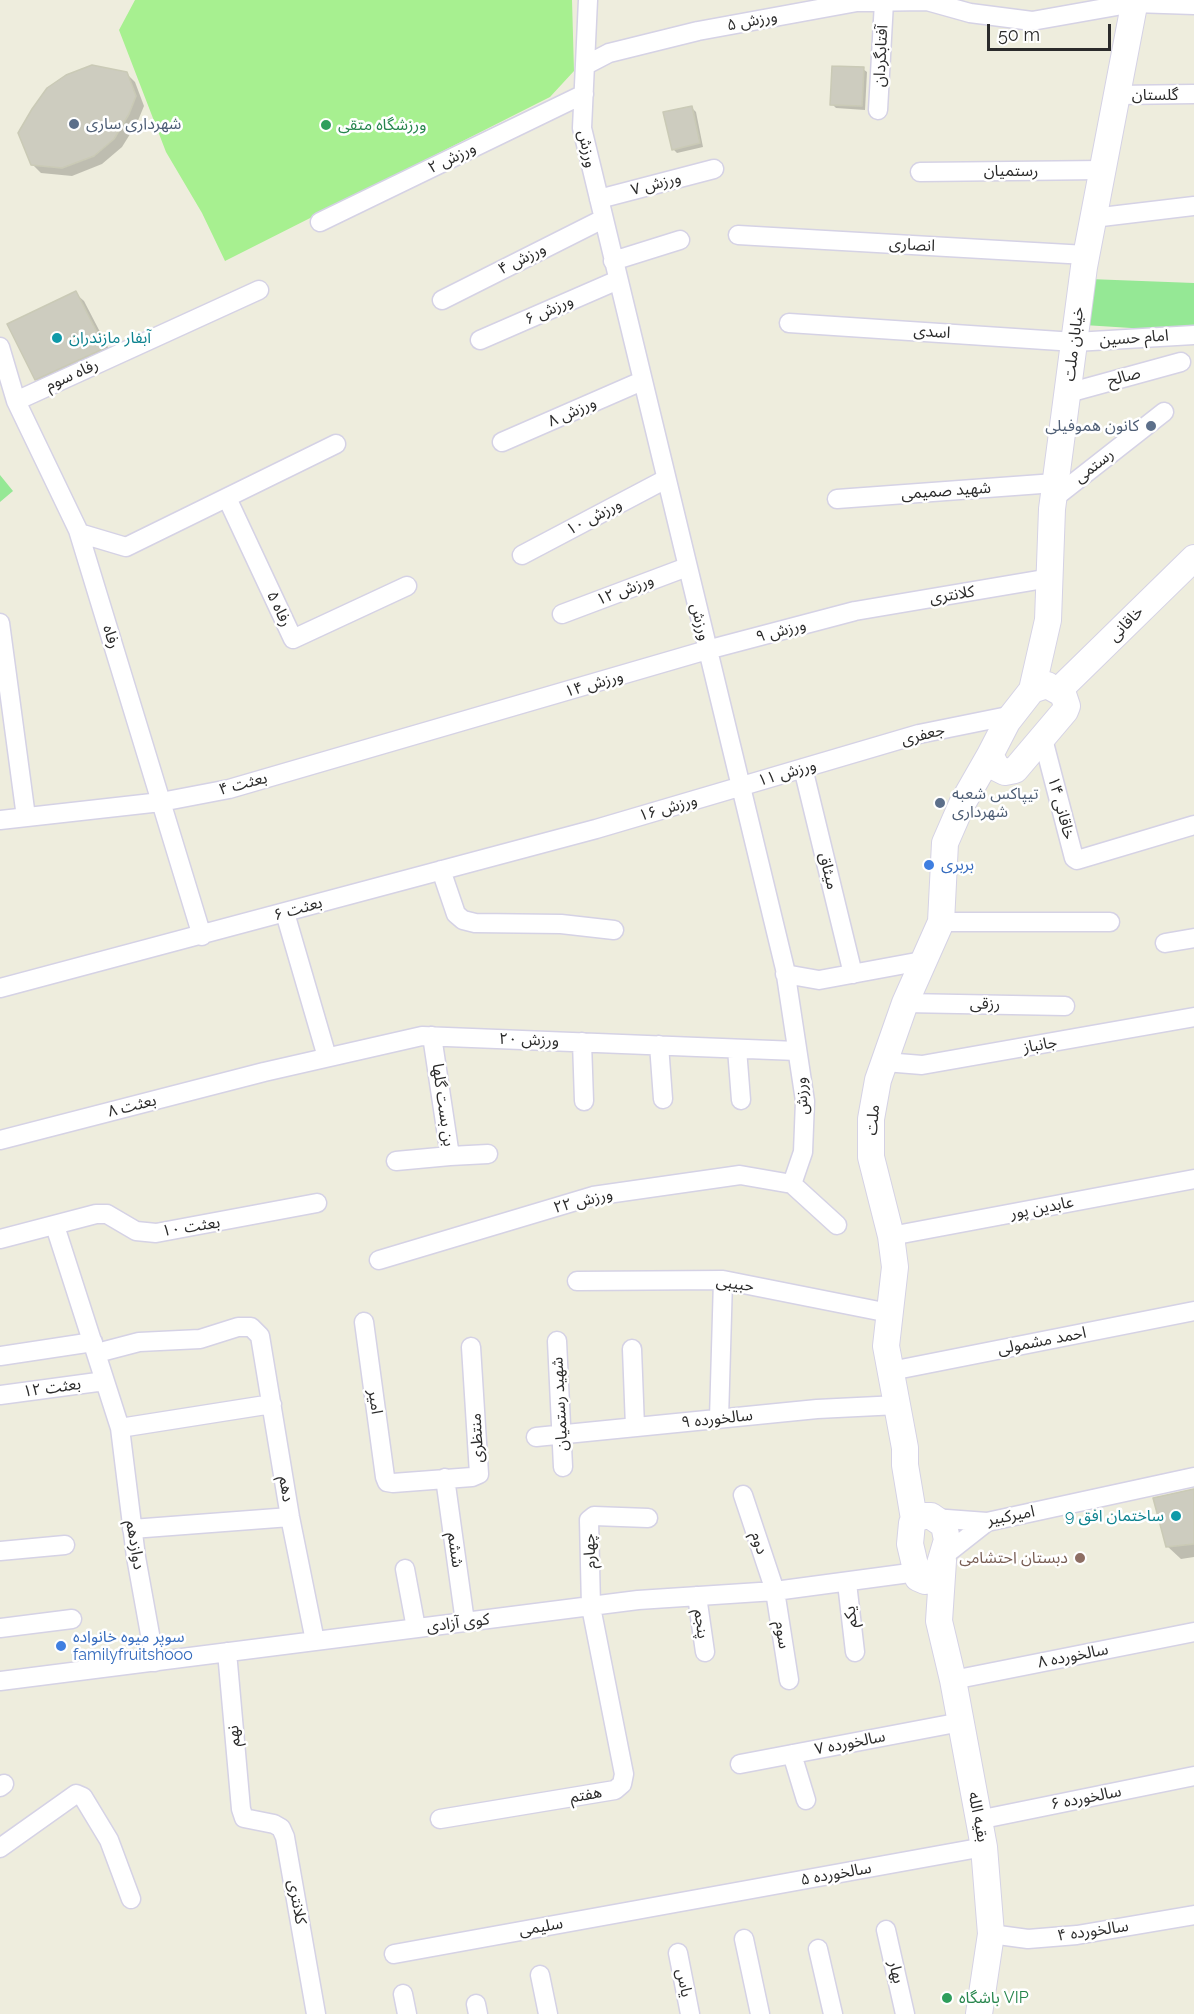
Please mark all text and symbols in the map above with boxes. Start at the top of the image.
street label: ورزش ۵ [725,7,779,35]
scale bar [990,12,1114,50]
street label: آفتابگردان [870,24,892,88]
text: 50 m [998,24,1040,45]
street label: گلستان [1132,85,1178,105]
place label: شهرداری ساری [86,114,181,134]
place label: ورزشگاه متقی [338,115,426,135]
marker: شهرداری ساری [67,117,81,131]
marker: ورزشگاه متقی [319,118,333,132]
street label: ورزش [574,129,600,169]
street label: ورزش ۲ [425,138,479,178]
street label: رستمیان [984,161,1038,181]
street label: ورزش ۷ [629,168,683,200]
street label: انصاری [889,234,935,256]
street label: ورزش ۴ [495,239,549,279]
street label: ورزش ۶ [522,291,576,329]
street label: خیابان ملت [1060,306,1088,382]
street label: اسدی [913,321,951,343]
street label: امام حسین [1099,326,1169,350]
place label: آبفار مازندران [69,328,151,348]
marker: آبفار مازندران [50,331,64,345]
street label: رفاه سوم [43,355,101,395]
street label: صالح [1105,363,1143,391]
street label: ورزش ۸ [545,393,599,431]
place label: کانون هموفیلی [1045,416,1139,436]
marker: کانون هموفیلی [1144,419,1158,433]
street label: رستمی [1070,445,1118,487]
street label: شهید صمیمی [900,478,992,504]
street label: ورزش ۱۰ [563,494,625,540]
street label: ورزش ۱۲ [593,570,657,610]
street label: کلانتری [928,582,976,608]
street label: رفاه ۵ [262,588,296,630]
street label: ورزش [686,601,714,643]
street label: خاقانی [1105,602,1147,646]
street label: ورزش ۹ [754,615,808,647]
street label: رفاه [98,623,124,651]
street label: ورزش ۱۴ [562,666,626,702]
street label: جعفری [899,720,947,750]
street label: ورزش ۱۱ [755,755,819,791]
street label: بعثت ۴ [217,768,269,800]
street label: خاقانی ۱۴ [1043,774,1079,842]
place label: تیپاکس شعبه شهرداری [952,784,1038,822]
street label: ورزش ۱۶ [636,790,700,826]
marker: تیپاکس شعبه شهرداری [933,796,947,810]
street label: میثاق [814,851,842,891]
place label: بربری [941,855,974,875]
marker: بربری [922,858,936,872]
street label: بعثت ۶ [272,893,324,925]
street label: رزقی [970,994,1000,1014]
street label: ورزش ۲۰ [499,1029,559,1051]
street label: جانباز [1021,1033,1059,1057]
street label: بن بست گلها [428,1062,458,1148]
street label: ورزش [791,1076,813,1116]
street label: بعثت ٨ [106,1091,158,1121]
street label: ملت [862,1104,884,1136]
street label: ورزش ۲۲ [551,1184,615,1218]
street label: عابدین پور [1009,1192,1075,1224]
street label: بعثت ۱۰ [161,1213,221,1241]
street label: حبیبی [715,1272,755,1296]
street label: احمد مشمولی [996,1323,1088,1359]
street label: شهید رستمیان [548,1357,572,1451]
street label: بعثت ۱۲ [22,1374,82,1402]
street label: امیر [364,1389,386,1415]
street label: سالخورده ۹ [680,1406,754,1432]
street label: منتظری [466,1413,488,1463]
street label: دهم [274,1475,298,1503]
street label: امیرکبیر [985,1502,1037,1530]
place label: ساختمان افق 9 [1065,1506,1164,1526]
marker: ساختمان افق 9 [1169,1509,1183,1523]
street label: دوازدهم [122,1519,148,1571]
street label: دوم [746,1529,772,1557]
street label: ششم [443,1531,467,1569]
street label: چهارم [580,1533,600,1569]
place label: دبستان احتشامی [959,1548,1068,1568]
marker: دبستان احتشامی [1073,1551,1087,1565]
street label: یکم [840,1605,862,1629]
street label: پنجم [689,1608,713,1640]
street label: کوی آزادی [425,1610,491,1636]
street label: سوم [770,1620,794,1650]
place label: سوپر میوه خانواده familyfruitshooo [73,1627,193,1665]
marker: سوپر میوه خانواده familyfruitshooo [54,1639,68,1653]
street label: سالخورده ۸ [1036,1640,1110,1672]
street label: نهم [224,1725,244,1747]
street label: سالخورده ۷ [813,1727,887,1759]
street label: سالخورده ۶ [1049,1782,1123,1814]
street label: هفتم [569,1783,603,1807]
street label: بقیه الله [964,1790,992,1844]
street label: سالخورده ۵ [799,1858,873,1890]
street label: کلانتری [284,1878,310,1926]
street label: سلیمی [518,1914,564,1940]
street label: سالخورده ۴ [1056,1916,1130,1946]
street label: بهار [884,1959,908,1985]
street label: یاس [672,1967,696,1999]
place label: باشگاه VIP [959,1988,1029,2008]
marker: باشگاه VIP [940,1991,954,2005]

